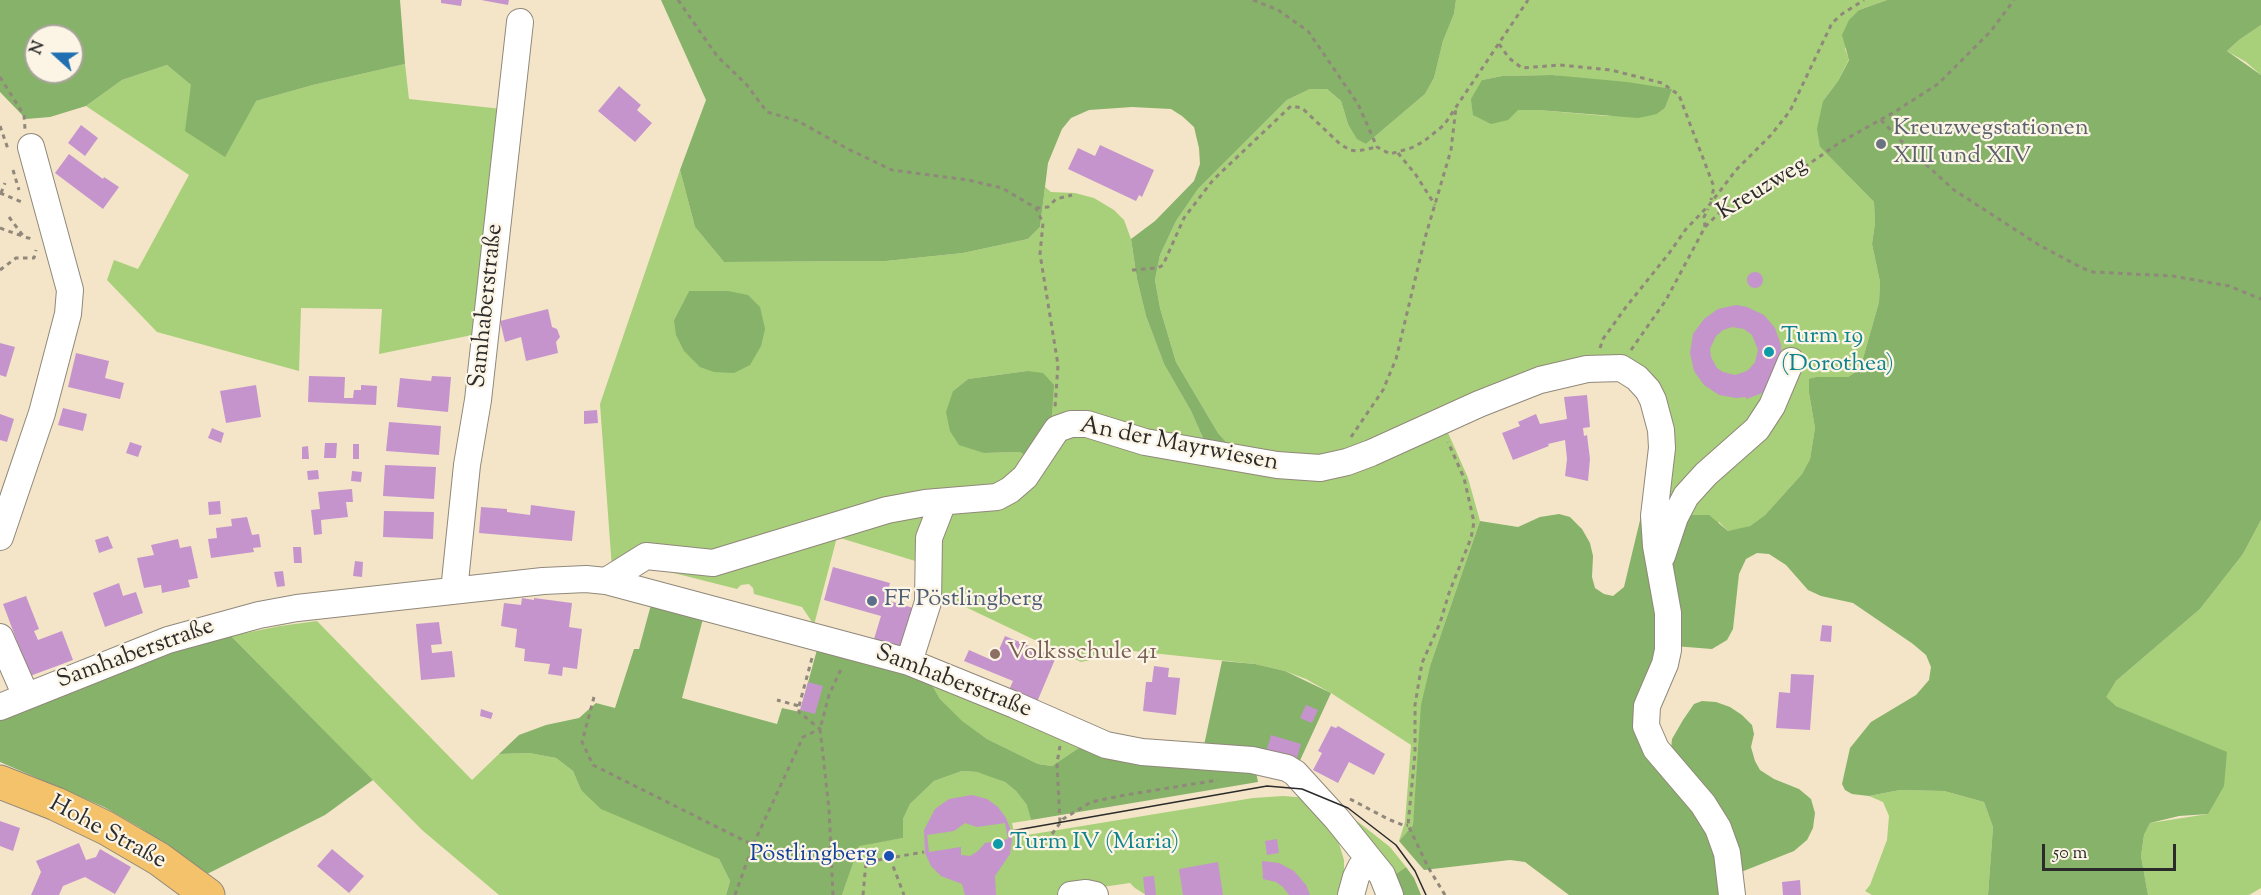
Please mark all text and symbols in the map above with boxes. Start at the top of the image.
north arrow [24,24,84,84]
text: N [26,38,52,58]
place label: Kreuzwegstationen XIII und XIV [1893,116,2089,172]
marker: Kreuzwegstationen XIII und XIV [1874,137,1888,151]
street label: Kreuzweg [1713,152,1813,228]
street label: Samhaberstraße [465,222,511,390]
place label: Turm 19 (Dorothea) [1781,324,1894,380]
marker: Turm 19 (Dorothea) [1762,345,1776,359]
street label: An der Mayrwiesen [1077,413,1281,479]
place label: FF Pöstlingberg [884,587,1043,615]
marker: FF Pöstlingberg [865,594,879,608]
street label: Samhaberstraße [54,613,218,697]
street label: Samhaberstraße [871,640,1035,726]
place label: Volksschule 41 [1007,640,1157,668]
marker: Volksschule 41 [988,647,1002,661]
street label: Hohe Straße [43,791,171,877]
place label: Turm IV (Maria) [1010,830,1179,858]
scale bar [2045,832,2178,870]
marker: Turm IV (Maria) [991,837,1005,851]
text: 50 m [2053,841,2087,867]
place label: Pöstlingberg [750,842,877,870]
marker: Pöstlingberg [882,849,896,863]

